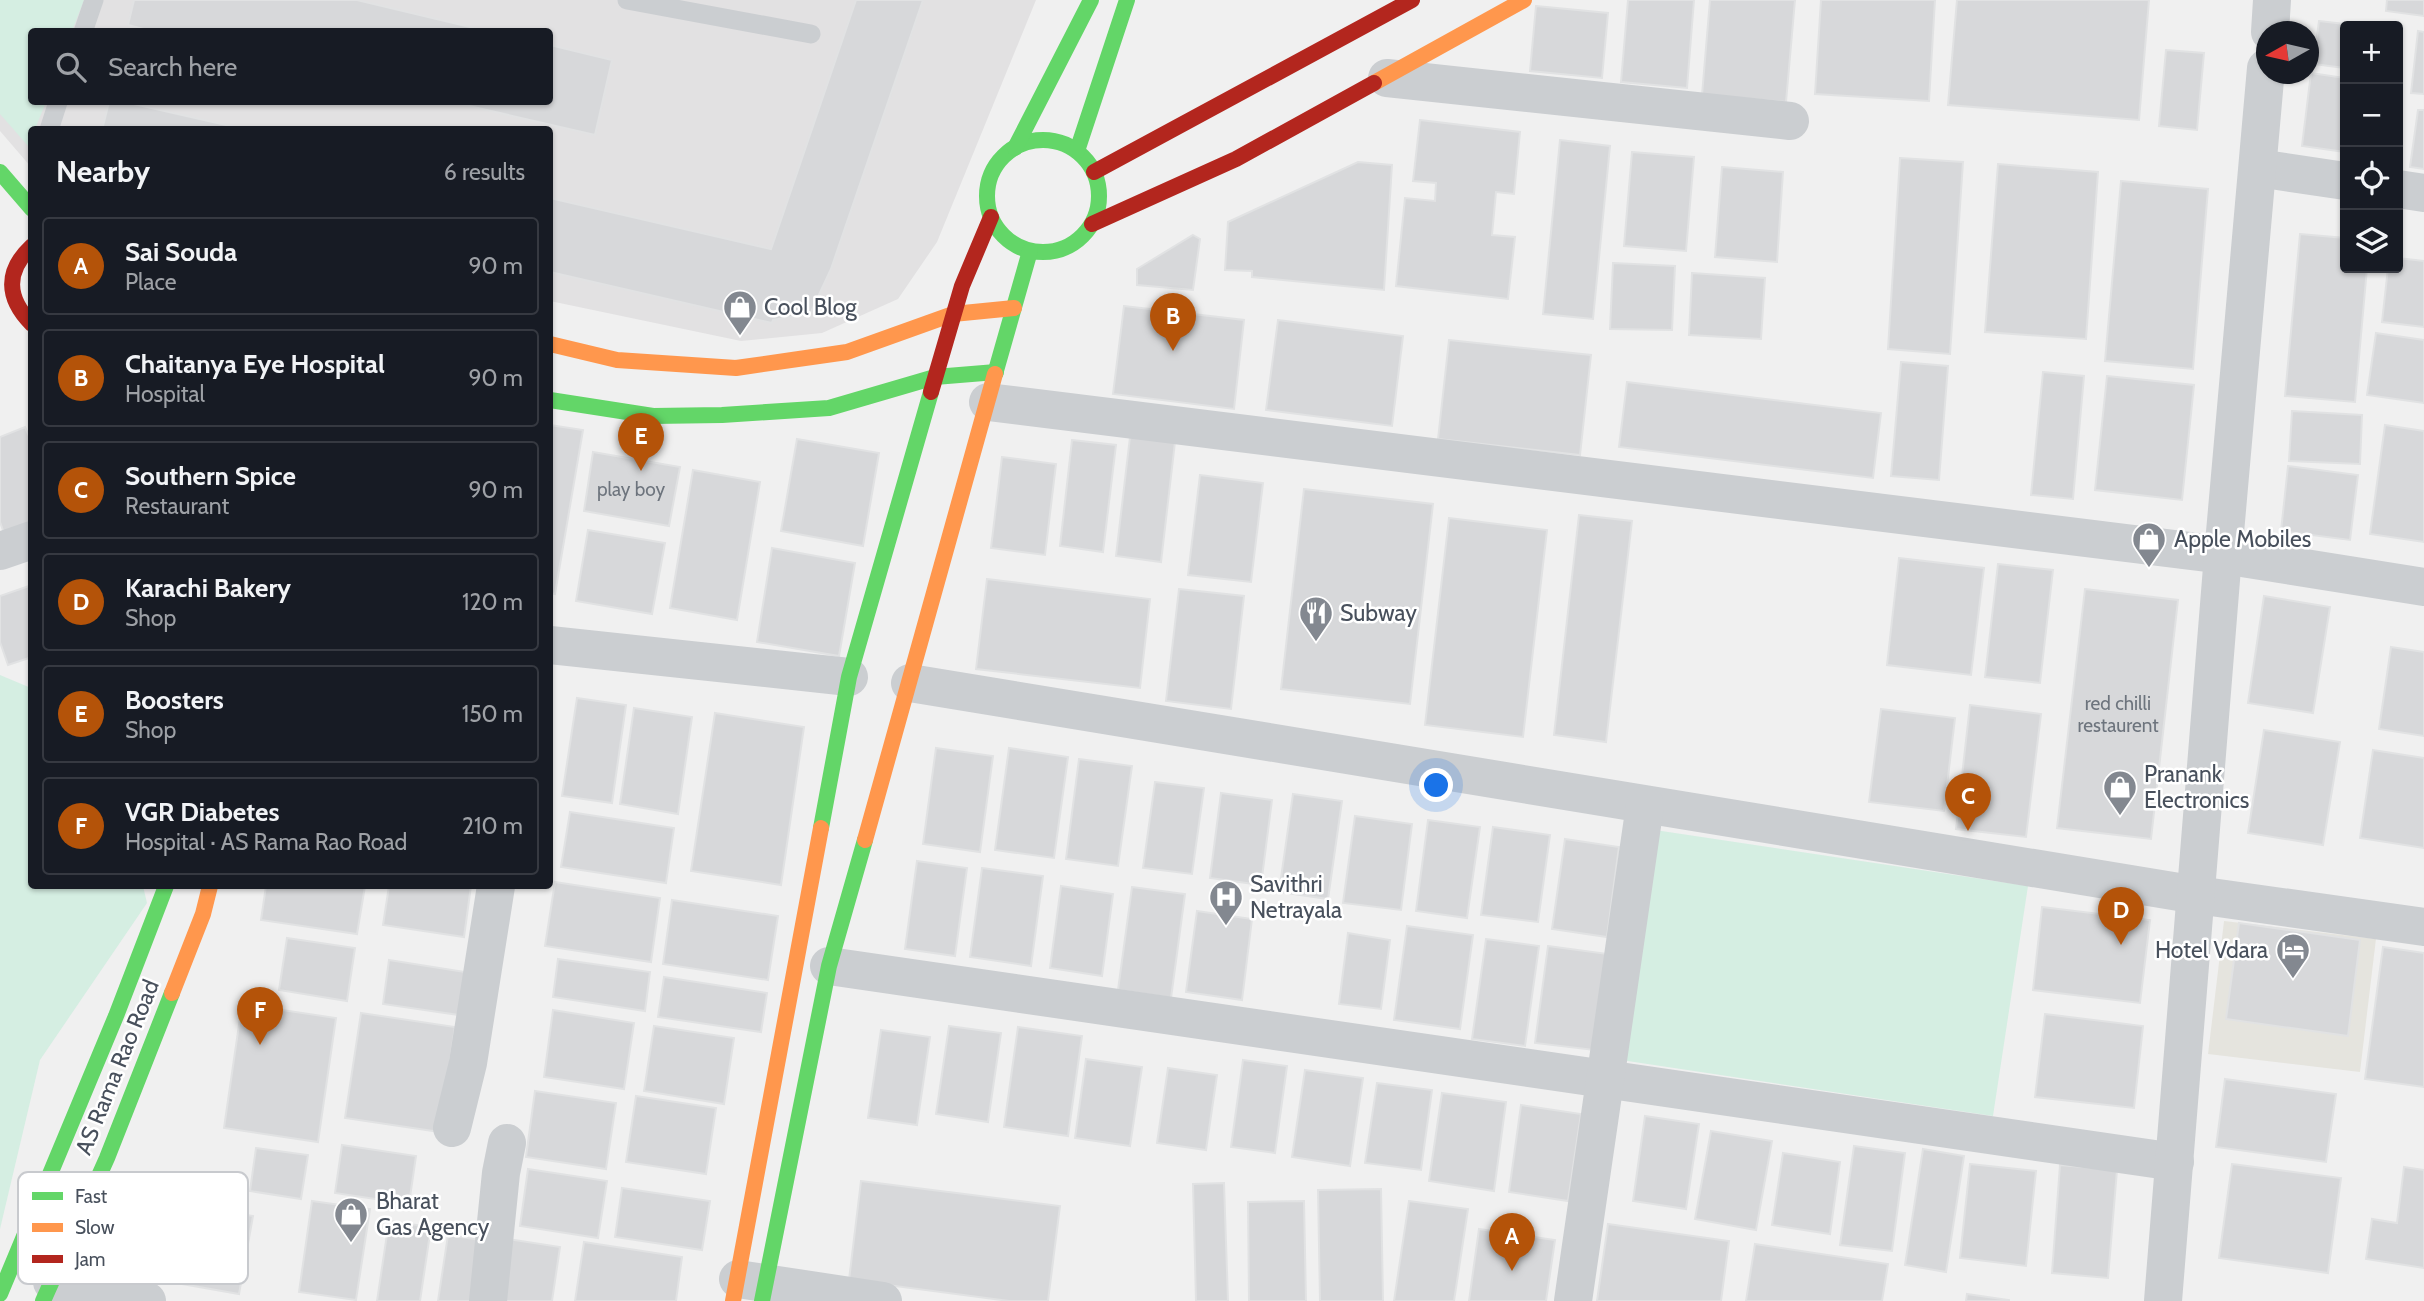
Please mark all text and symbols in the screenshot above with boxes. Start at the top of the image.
north arrow [2256,21,2319,84]
map controls [2340,21,2403,273]
button: + [2340,21,2403,84]
search box [28,28,553,105]
icon: search [52,48,90,86]
text: Search here [108,51,237,83]
button: − [2340,84,2403,147]
button: locate [2340,147,2403,210]
text: Nearby [56,153,150,190]
text: 6 results [444,158,525,186]
button: layers [2340,210,2403,273]
text: Sai Souda [125,236,237,268]
text: A [74,252,88,280]
text: 90 m [469,252,523,280]
text: Place [125,268,177,296]
shop icon: Cool Blog [721,288,759,337]
place label: Cool Blog [764,293,857,321]
pin: B [1150,293,1196,351]
text: Chaitanya Eye Hospital [125,348,385,380]
text: B [74,364,88,392]
text: 90 m [469,364,523,392]
text: Hospital [125,380,205,408]
pin: E [618,413,664,471]
text: Southern Spice [125,460,296,492]
text: C [74,476,88,504]
text: 90 m [469,476,523,504]
house number: play boy [597,478,665,501]
text: Restaurant [125,492,229,520]
shop icon: Apple Mobiles [2130,520,2168,569]
place label: Apple Mobiles [2174,525,2311,553]
text: Karachi Bakery [125,572,291,604]
text: D [73,588,89,616]
text: 120 m [462,588,523,616]
restaurant icon: Subway [1297,594,1335,643]
place label: Subway [1340,599,1417,627]
text: Shop [125,604,176,632]
text: Boosters [125,684,224,716]
house number: red chilli restaurent [2077,692,2159,737]
text: E [74,700,88,728]
text: 150 m [462,700,523,728]
text: Shop [125,716,176,744]
place label: Pranank Electronics [2144,760,2249,814]
your location [1419,768,1453,802]
shop icon: Pranank Electronics [2101,768,2139,817]
pin: C [1945,773,1991,831]
text: VGR Diabetes [125,796,279,828]
text: F [75,812,87,840]
text: 210 m [462,812,523,840]
text: Hospital · AS Rama Rao Road [125,828,407,856]
place label: Savithri Netrayala [1250,870,1342,924]
hospital icon: Savithri Netrayala [1207,878,1245,927]
pin: D [2098,887,2144,945]
hotel icon: Hotel Vdara [2274,931,2312,980]
place label: Hotel Vdara [2155,936,2268,964]
street label: AS Rama Rao Road [69,975,165,1159]
pin: F [237,987,283,1045]
legend [18,1172,248,1284]
text: Fast [75,1185,108,1208]
place label: Bharat Gas Agency [376,1187,490,1241]
shop icon: Bharat Gas Agency [332,1195,370,1244]
pin: A [1489,1213,1535,1271]
text: Slow [75,1216,115,1239]
text: Jam [74,1248,105,1271]

